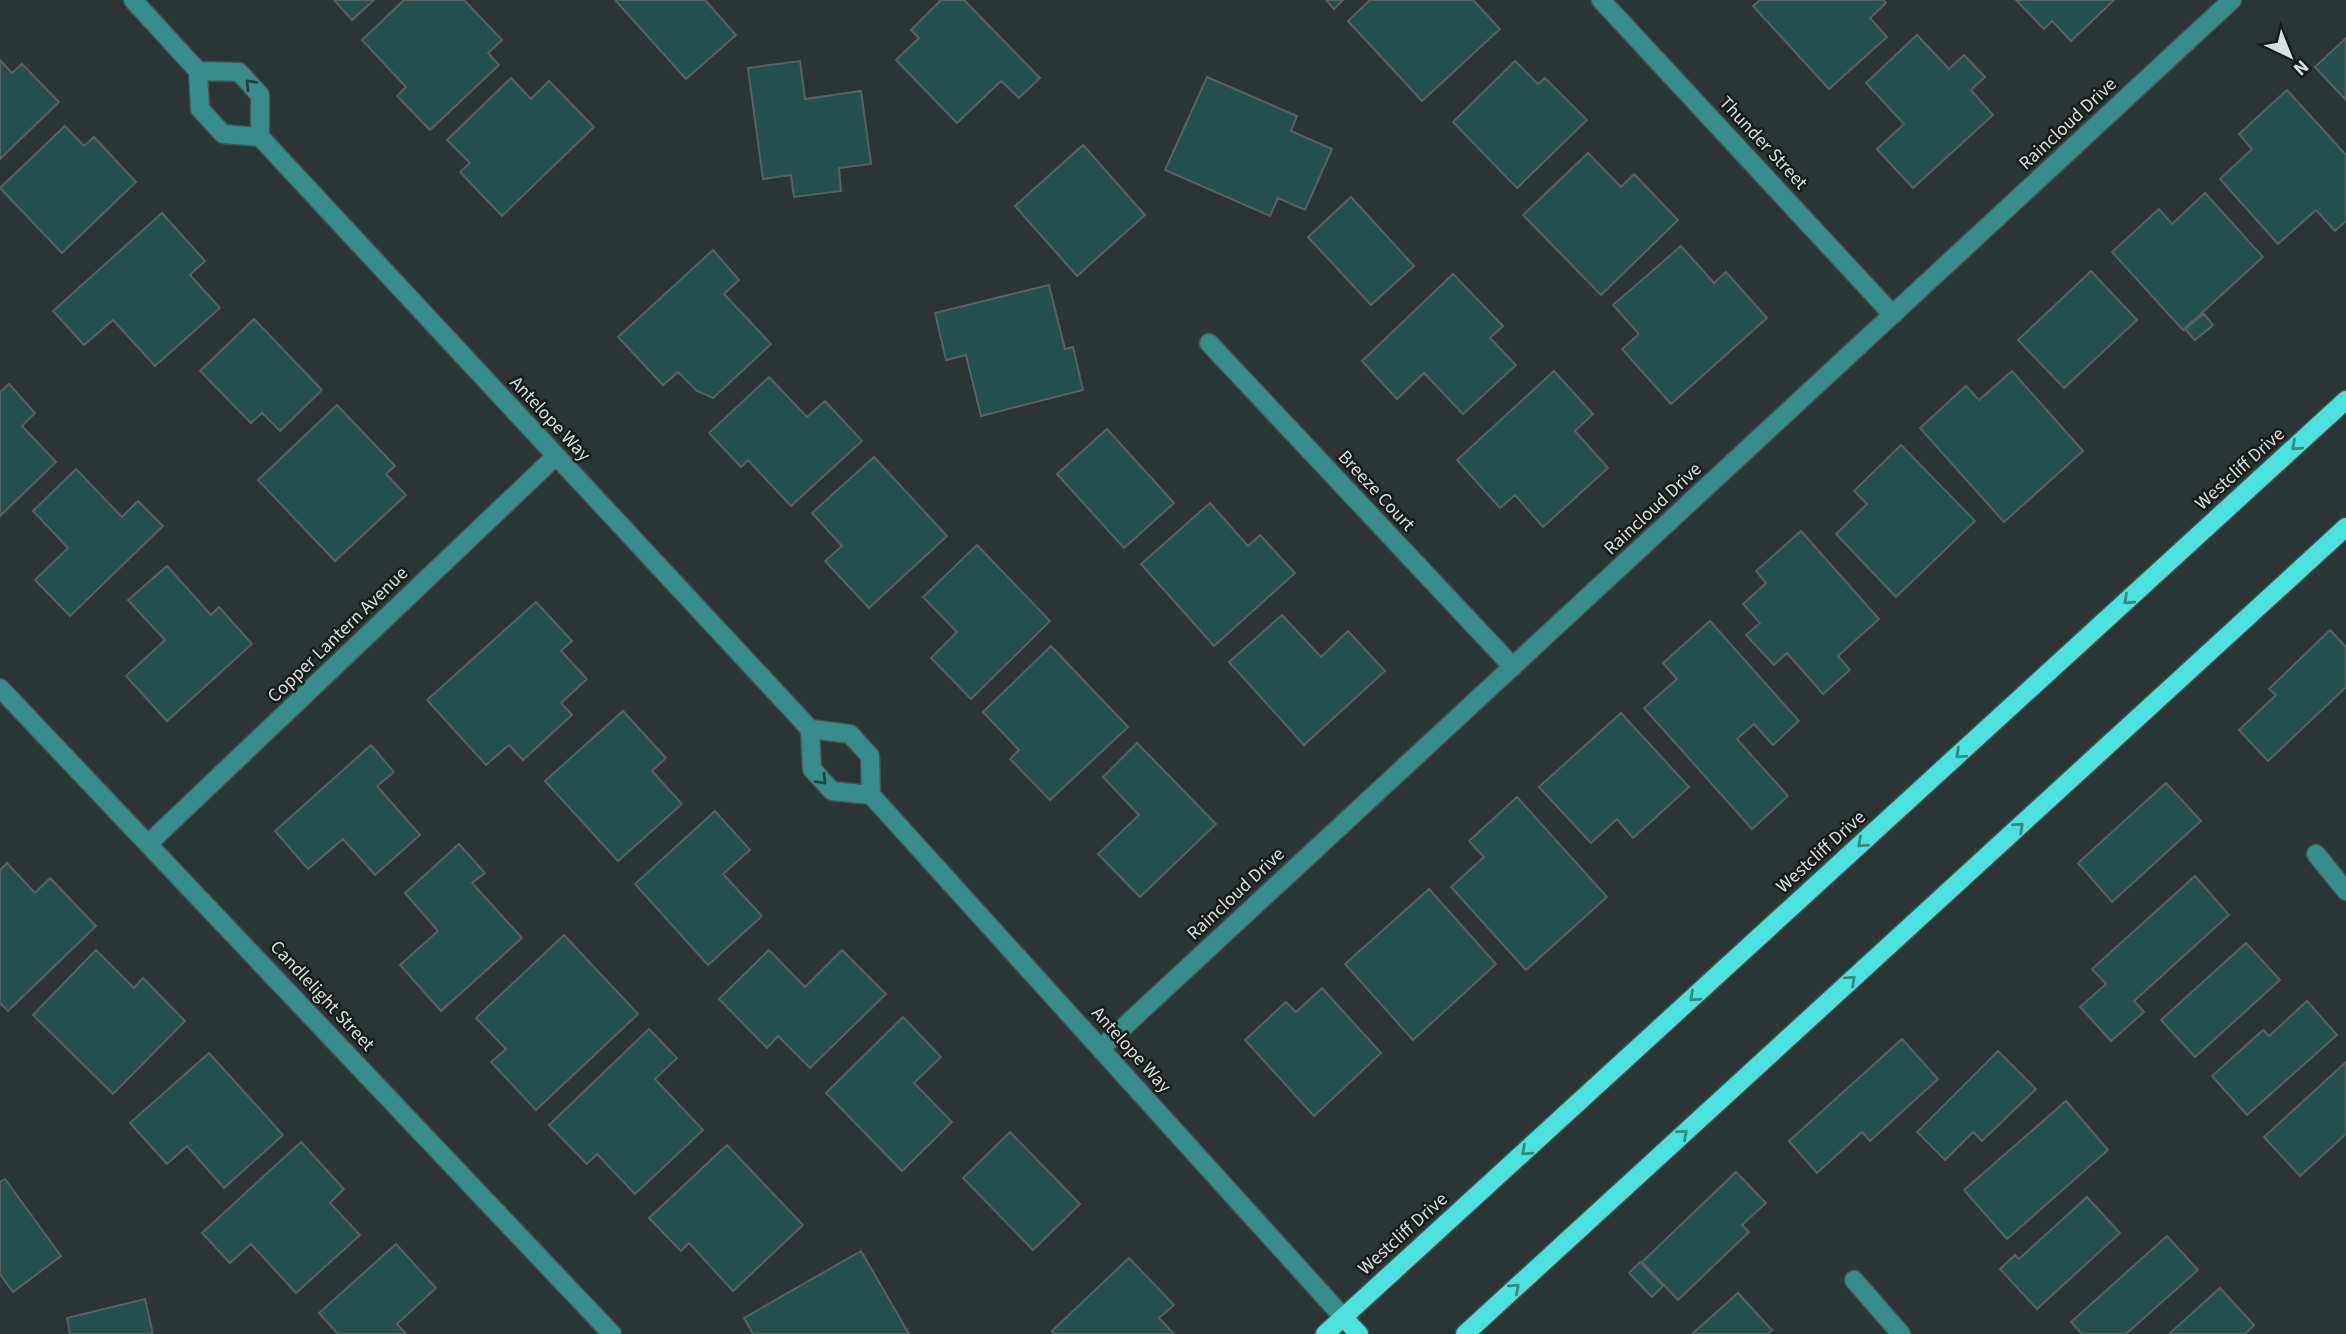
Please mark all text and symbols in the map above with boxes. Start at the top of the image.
north arrow [2255,21,2325,91]
text: N [2287,53,2314,82]
street label: Raincloud Drive [2013,71,2123,177]
one-way arrow [246,79,258,92]
street label: Thunder Street [1712,90,1814,196]
street label: Antelope Way [503,370,597,468]
street label: Westcliff Drive [2189,421,2291,517]
one-way arrow [2291,438,2304,451]
street label: Breeze Court [1331,444,1421,538]
street label: Raincloud Drive [1598,456,1708,562]
street label: Copper Lantern Avenue [262,561,414,709]
one-way arrow [2123,592,2136,604]
one-way arrow [1955,745,1968,758]
one-way arrow [813,772,826,785]
street label: Westcliff Drive [1770,804,1872,900]
one-way arrow [2010,823,2023,835]
one-way arrow [1857,835,1870,848]
street label: Raincloud Drive [1181,841,1291,947]
street label: Candlelight Street [263,935,381,1058]
one-way arrow [1843,976,1856,989]
one-way arrow [1689,989,1702,1001]
street label: Antelope Way [1085,1001,1177,1099]
one-way arrow [1675,1130,1688,1142]
one-way arrow [1521,1142,1534,1155]
street label: Westcliff Drive [1352,1186,1454,1282]
one-way arrow [1507,1284,1520,1296]

